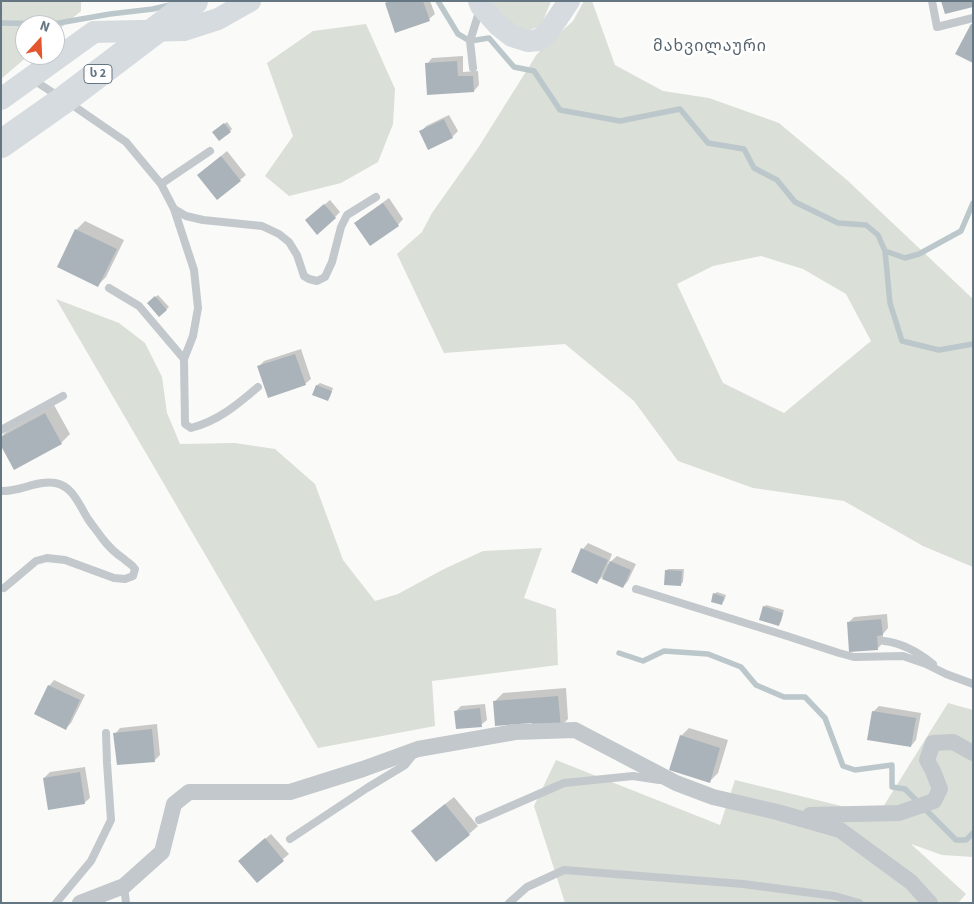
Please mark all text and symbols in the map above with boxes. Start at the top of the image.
north arrow [15,15,65,65]
text: N [37,16,53,38]
district label: მახვილაური [652,37,768,57]
road number: ს 2 [84,64,112,84]

